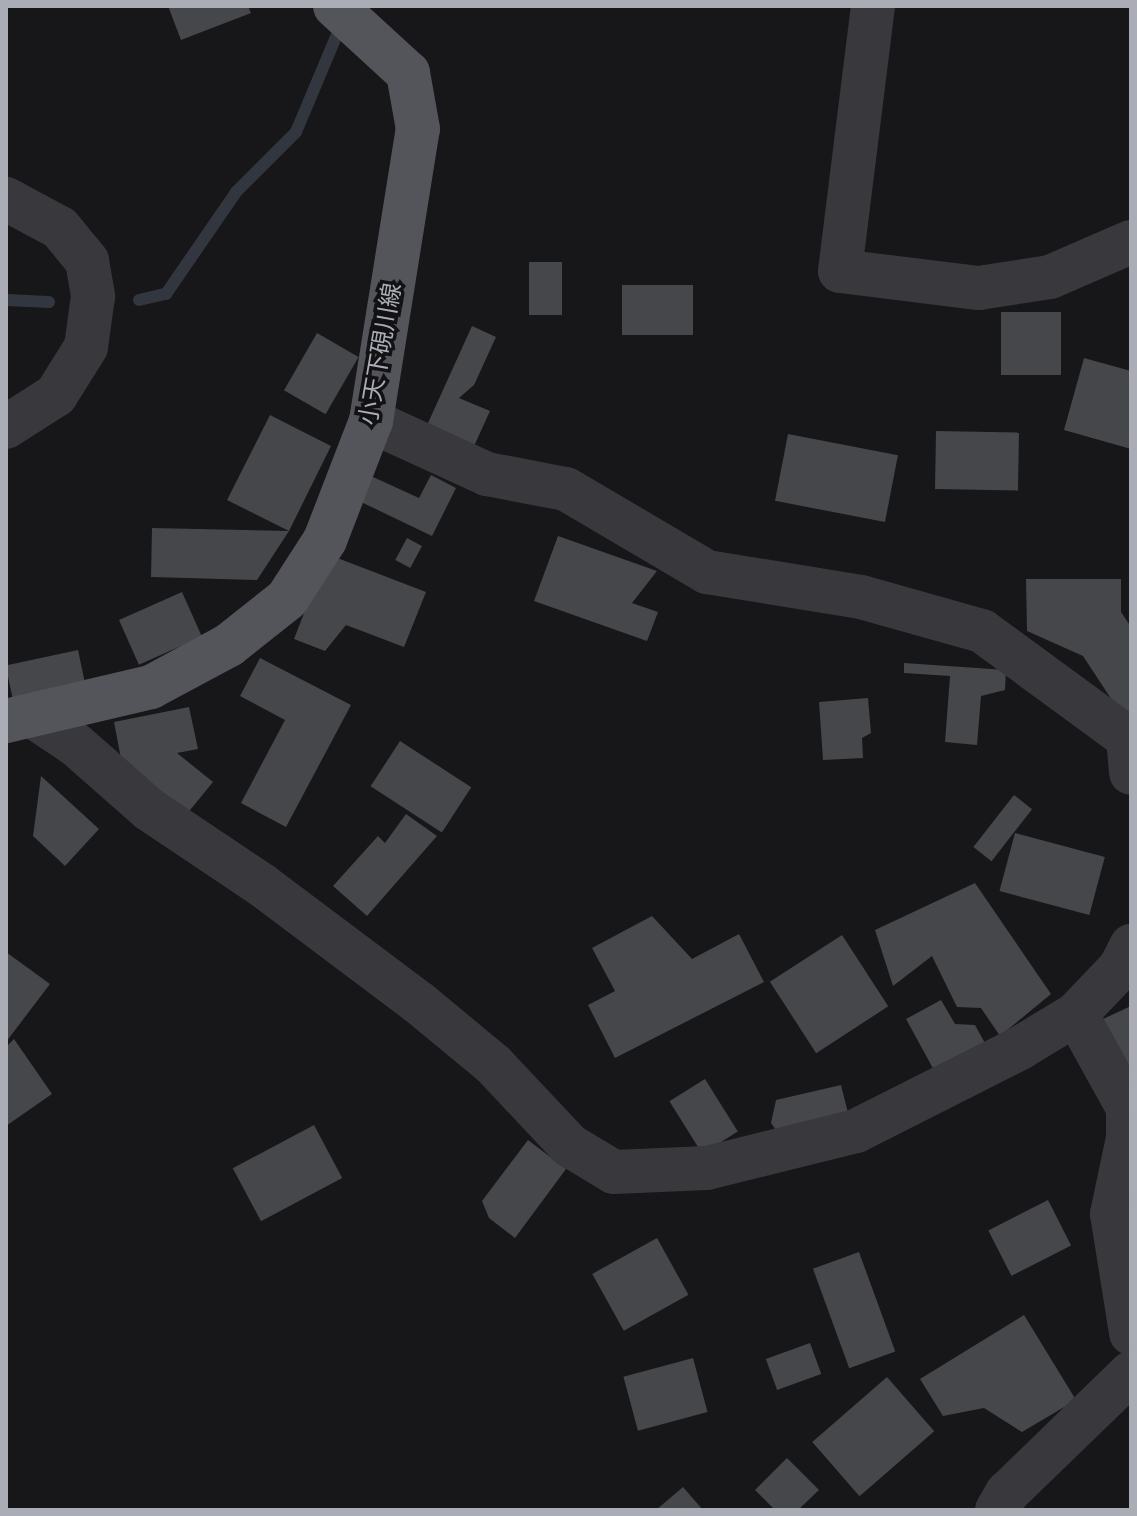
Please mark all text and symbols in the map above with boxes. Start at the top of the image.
street label: 小天下硯川線 [353,281,407,427]

